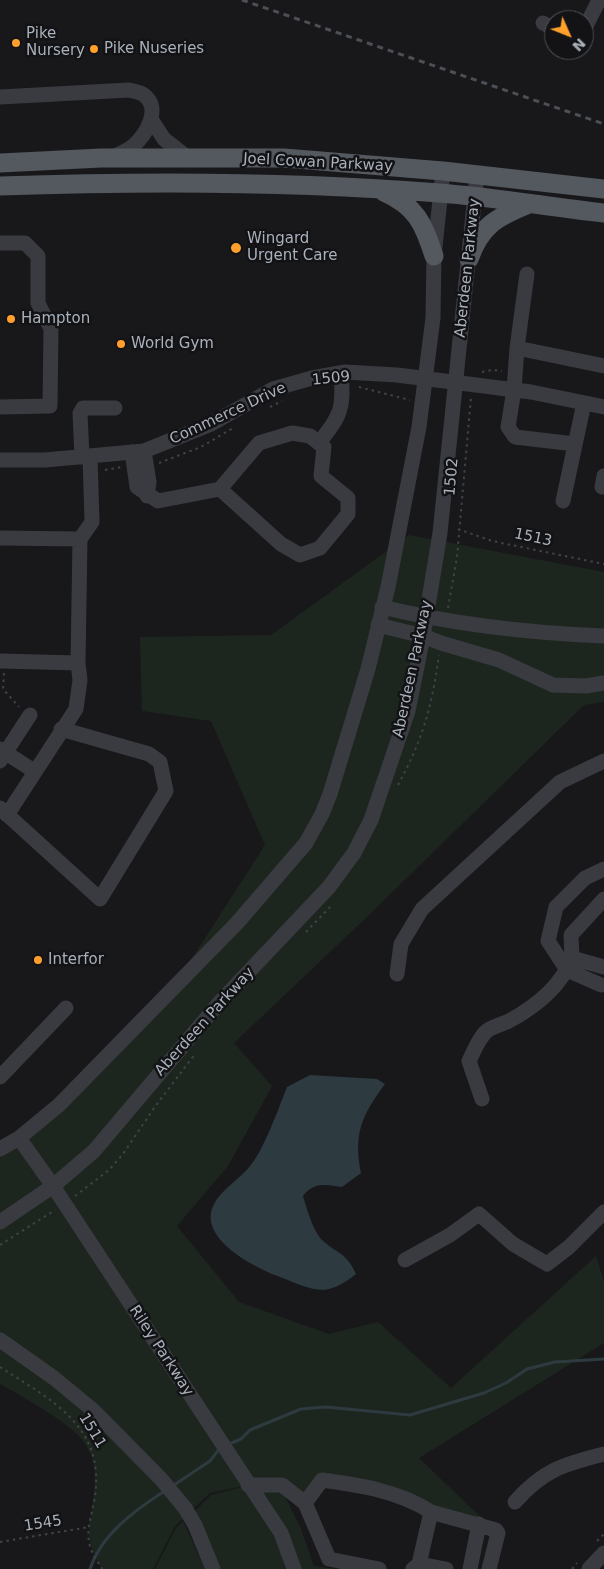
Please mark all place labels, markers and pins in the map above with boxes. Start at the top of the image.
place label: Pike Nursery [26,25,85,60]
marker: Pike Nursery [10,37,22,49]
place label: Pike Nuseries [104,40,204,58]
marker: Pike Nuseries [88,43,100,55]
place label: Wingard Urgent Care [247,230,338,265]
marker: Wingard Urgent Care [229,241,243,255]
place label: Hampton [21,310,90,328]
marker: Hampton [5,313,17,325]
place label: World Gym [131,335,214,353]
marker: World Gym [115,338,127,350]
place label: Interfor [48,951,104,969]
marker: Interfor [32,954,44,966]

